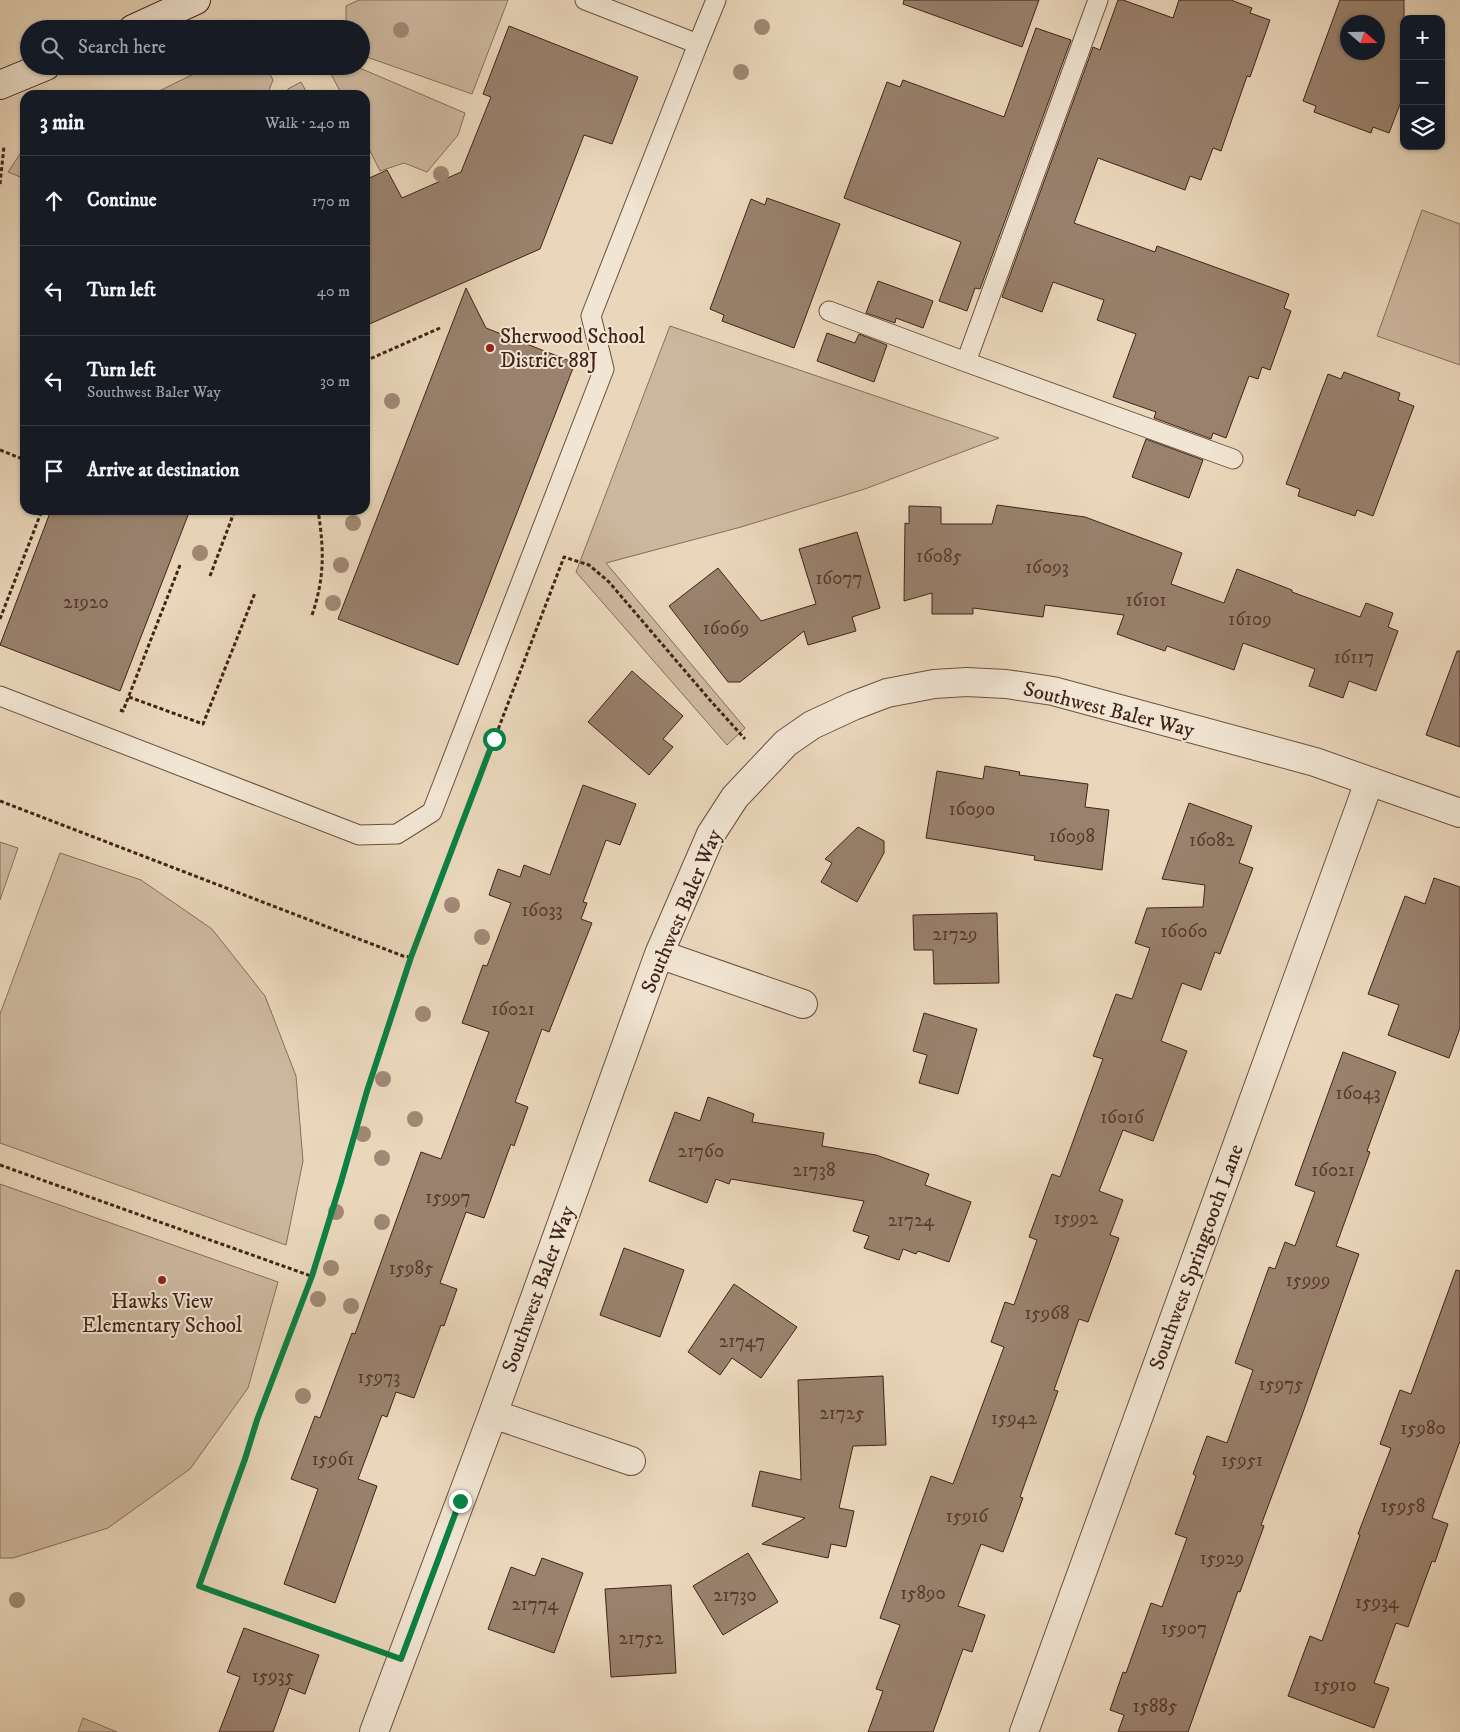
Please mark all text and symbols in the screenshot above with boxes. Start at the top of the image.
north arrow [1340,15,1385,60]
map controls [1400,15,1445,150]
button: + [1400,15,1445,60]
search box [20,20,370,75]
icon: search [38,34,66,62]
text: Search here [78,36,166,59]
button: − [1400,60,1445,105]
button: layers [1400,105,1445,150]
text: 3 min [40,110,85,136]
text: Walk · 240 m [265,113,350,133]
icon: ahead [40,187,68,215]
text: Continue [87,189,157,212]
text: 170 m [312,191,350,211]
icon: left [40,277,68,305]
text: Turn left [87,279,156,302]
text: 40 m [317,281,350,301]
place label: Sherwood School District 88J [500,324,646,374]
marker: Sherwood School District 88J [484,342,496,354]
text: Turn left [87,359,156,382]
icon: left [40,367,68,395]
text: 30 m [320,371,350,391]
text: Southwest Baler Way [87,382,221,402]
icon: arrive [40,457,68,485]
text: Arrive at destination [87,459,239,482]
house number: 16085 [916,545,963,568]
house number: 16093 [1025,556,1069,579]
house number: 16077 [815,567,863,590]
house number: 16101 [1126,589,1166,612]
house number: 21920 [63,591,109,614]
house number: 16109 [1228,608,1272,631]
house number: 16069 [703,617,749,640]
house number: 16117 [1334,646,1374,669]
street label: Southwest Baler Way [1020,676,1198,744]
route start [483,728,506,751]
house number: 16090 [949,798,995,821]
street label: Southwest Baler Way [636,825,729,997]
house number: 16098 [1049,825,1095,848]
house number: 16082 [1189,829,1236,852]
house number: 16033 [521,899,563,922]
house number: 16060 [1160,920,1208,943]
house number: 21729 [932,923,978,946]
house number: 16021 [491,998,535,1021]
house number: 16043 [1336,1082,1381,1105]
house number: 16016 [1100,1106,1145,1129]
house number: 21760 [678,1140,724,1163]
street label: Southwest Springtooth Lane [1144,1141,1250,1374]
house number: 21738 [793,1159,835,1182]
house number: 16021 [1311,1159,1355,1182]
house number: 15997 [425,1186,471,1209]
street label: Southwest Baler Way [497,1201,582,1376]
house number: 15992 [1054,1207,1099,1230]
house number: 21724 [888,1209,935,1232]
house number: 15985 [389,1257,434,1280]
house number: 15999 [1286,1269,1330,1292]
marker: Hawks View Elementary School [156,1274,168,1286]
place label: Hawks View Elementary School [82,1289,243,1339]
house number: 15968 [1024,1302,1070,1325]
house number: 21747 [719,1330,765,1353]
house number: 15973 [358,1366,400,1389]
house number: 15975 [1258,1373,1304,1396]
house number: 21725 [820,1402,865,1425]
house number: 15942 [991,1407,1038,1430]
house number: 15980 [1400,1417,1446,1440]
house number: 15961 [312,1448,354,1471]
house number: 15951 [1221,1449,1263,1472]
route end [449,1490,472,1513]
house number: 15958 [1381,1495,1425,1518]
house number: 15916 [946,1505,989,1528]
house number: 15929 [1200,1547,1244,1570]
house number: 15890 [900,1582,946,1605]
house number: 21730 [713,1584,757,1607]
house number: 15934 [1355,1591,1400,1614]
house number: 21774 [512,1593,560,1616]
house number: 15907 [1161,1617,1207,1640]
house number: 21752 [618,1627,664,1650]
house number: 15935 [252,1665,295,1688]
house number: 15910 [1314,1674,1356,1697]
house number: 15885 [1133,1695,1178,1718]

